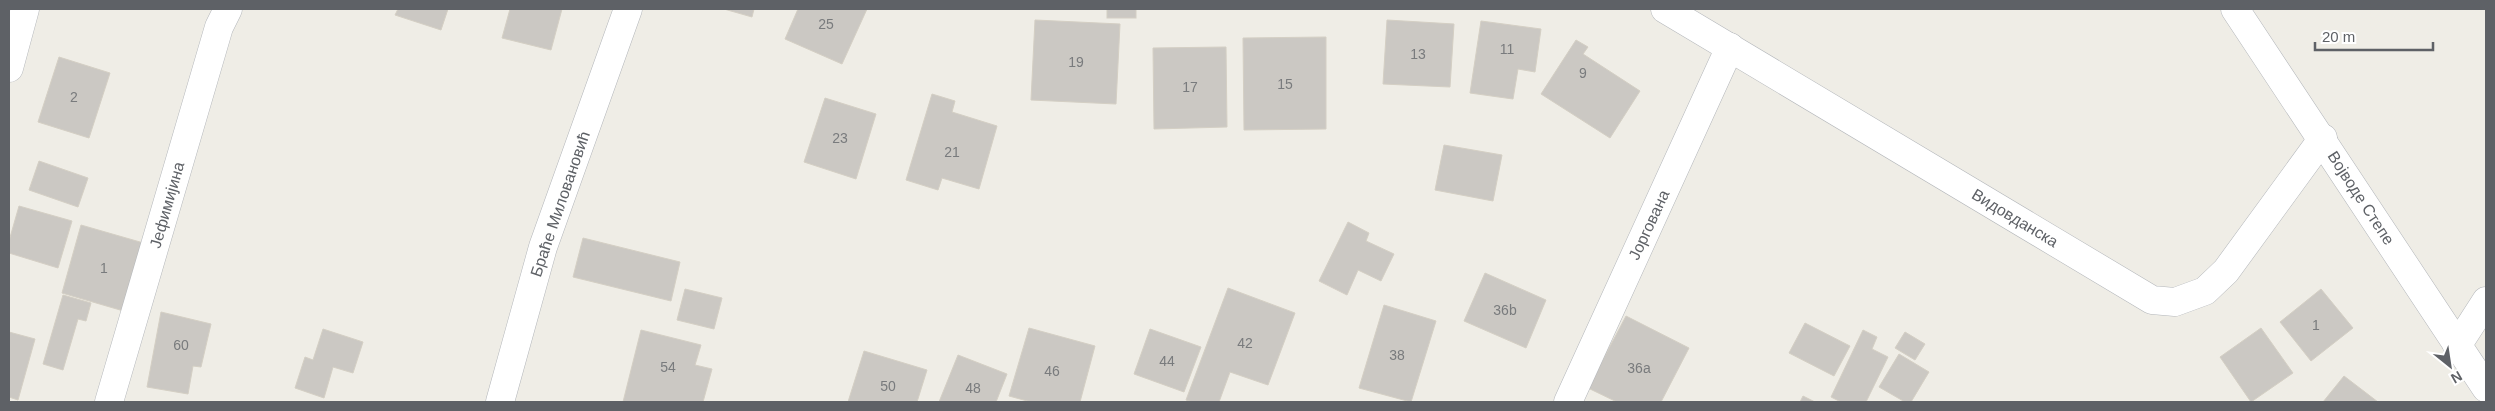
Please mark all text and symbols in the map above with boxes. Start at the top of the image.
house number: 25 [818,16,834,32]
scale bar [2315,20,2432,52]
text: 20 m [2322,28,2355,45]
house number: 11 [1500,41,1514,57]
house number: 13 [1410,46,1426,62]
house number: 19 [1068,54,1084,70]
house number: 9 [1579,65,1587,81]
house number: 15 [1277,76,1293,92]
house number: 17 [1182,79,1198,95]
house number: 2 [70,89,78,105]
street label: Браће Миловановић [527,129,593,279]
house number: 23 [832,130,848,146]
house number: 21 [944,144,960,160]
street label: Војводе Степе [2325,148,2398,248]
street label: Јефимијина [147,160,187,250]
street label: Видовданска [1969,186,2061,250]
street label: Јоргована [1625,187,1673,263]
house number: 1 [100,260,108,276]
house number: 36b [1493,302,1517,318]
house number: 1 [2312,317,2320,333]
house number: 42 [1237,335,1253,351]
house number: 60 [173,337,189,353]
north arrow [2425,341,2475,391]
house number: 38 [1389,347,1405,363]
house number: 44 [1159,353,1175,369]
house number: 54 [660,359,676,375]
house number: 36a [1627,360,1651,376]
house number: 46 [1044,363,1060,379]
text: N [2448,368,2465,387]
house number: 50 [880,378,896,394]
house number: 48 [965,380,981,396]

